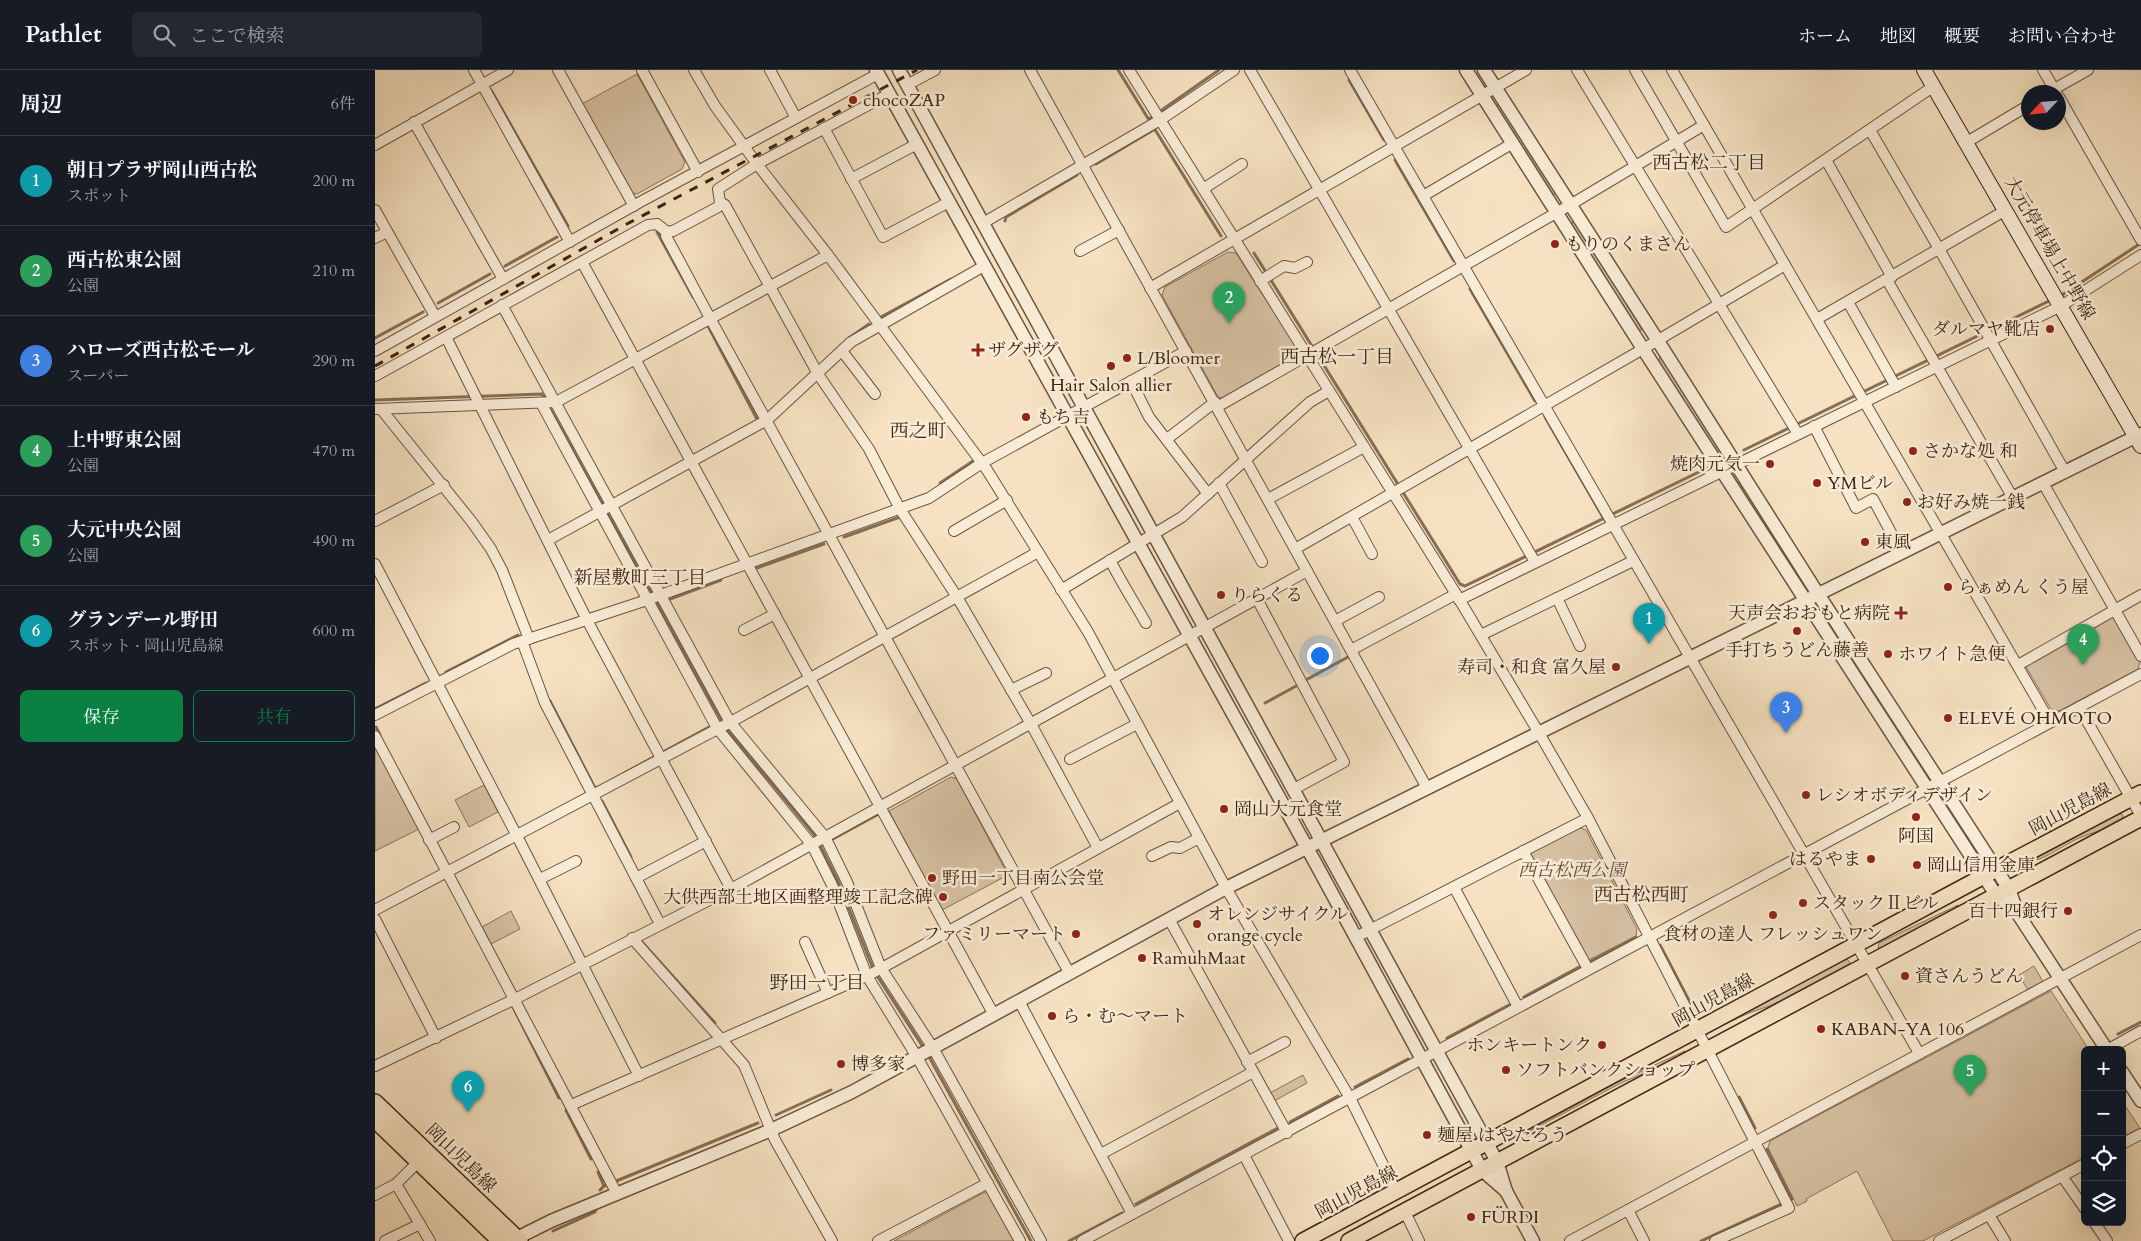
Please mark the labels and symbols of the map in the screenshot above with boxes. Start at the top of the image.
north arrow [2021,85,2066,130]
place label: chocoZAP [863,88,945,113]
marker: chocoZAP [847,94,859,106]
district label: 西古松二丁目 [1652,150,1766,176]
street label: 大元停車場上中野線 [1998,172,2101,325]
place label: もりのくまさん [1565,232,1691,257]
marker: もりのくまさん [1549,238,1561,250]
pin: 2 [1213,282,1245,323]
place label: ダルマヤ靴店 [1932,317,2040,342]
marker: ダルマヤ靴店 [2044,323,2056,335]
place label: ザグザグ [988,338,1059,363]
marker: ザグザグ [972,344,984,356]
district label: 西古松一丁目 [1280,344,1394,370]
place label: L/Bloomer [1137,346,1220,371]
marker: L/Bloomer [1121,352,1133,364]
marker: Hair Salon allier [1105,360,1117,372]
place label: Hair Salon allier [1050,373,1173,398]
place label: もち吉 [1036,405,1090,430]
marker: もち吉 [1020,411,1032,423]
district label: 西之町 [889,418,947,444]
place label: さかな処 和 [1923,439,2018,464]
marker: さかな処 和 [1907,445,1919,457]
place label: 焼肉元気一 [1670,452,1760,477]
marker: 焼肉元気一 [1764,458,1776,470]
place label: YMビル [1827,471,1893,496]
marker: YMビル [1811,477,1823,489]
place label: お好み焼一銭 [1917,490,2025,515]
marker: お好み焼一銭 [1901,496,1913,508]
place label: 東風 [1875,530,1911,555]
marker: 東風 [1859,536,1871,548]
district label: 新屋敷町三丁目 [573,565,707,591]
place label: らぁめん くう屋 [1958,575,2089,600]
marker: らぁめん くう屋 [1942,581,1954,593]
place label: りらくる [1231,583,1303,608]
marker: りらくる [1215,589,1227,601]
place label: 天声会おおもと病院 [1728,601,1890,626]
pin: 1 [1633,603,1665,644]
marker: 天声会おおもと病院 [1894,606,1908,620]
pin: 4 [2067,624,2099,665]
marker: 手打ちうどん藤善 [1791,625,1803,637]
place label: 手打ちうどん藤善 [1725,638,1869,663]
place label: ホワイト急便 [1898,642,2005,667]
your location [1307,643,1333,669]
marker: ホワイト急便 [1882,648,1894,660]
place label: 寿司・和食 富久屋 [1457,655,1606,680]
marker: 寿司・和食 富久屋 [1610,661,1622,673]
pin: 3 [1770,692,1802,733]
place label: ELEVÉ OHMOTO [1958,706,2112,731]
marker: ELEVÉ OHMOTO [1942,712,1954,724]
street label: 岡山児島線 [2025,777,2116,842]
place label: レシオボディデザイン [1816,783,1993,808]
marker: レシオボディデザイン [1800,789,1812,801]
place label: 岡山大元食堂 [1234,797,1342,822]
marker: 岡山大元食堂 [1218,803,1230,815]
marker: 阿国 [1910,811,1922,823]
place label: 阿国 [1898,824,1934,849]
place label: はるやま [1789,847,1861,872]
marker: はるやま [1865,853,1877,865]
place label: 岡山信用金庫 [1927,853,2035,878]
park label: 西古松西公園 [1518,858,1629,883]
marker: 岡山信用金庫 [1911,859,1923,871]
place label: 野田一丁目南公会堂 [942,866,1104,891]
marker: 野田一丁目南公会堂 [926,872,938,884]
district label: 西古松西町 [1593,882,1689,908]
place label: 大供西部土地区画整理竣工記念碑 [663,885,933,910]
marker: 大供西部土地区画整理竣工記念碑 [937,891,949,903]
place label: スタックⅡビル [1813,891,1939,916]
marker: スタックⅡビル [1797,897,1809,909]
place label: 百十四銀行 [1968,899,2058,924]
place label: オレンジサイクル orange cycle [1207,902,1348,948]
marker: 百十四銀行 [2062,905,2074,917]
marker: 食材の達人 フレッシュワン [1767,909,1779,921]
marker: オレンジサイクル orange cycle [1191,918,1203,930]
place label: ファミリーマート [922,922,1066,947]
place label: 食材の達人 フレッシュワン [1663,922,1883,947]
marker: ファミリーマート [1070,928,1082,940]
place label: RamuhMaat [1152,946,1246,971]
marker: RamuhMaat [1136,952,1148,964]
place label: 資さんうどん [1915,964,2023,989]
street label: 岡山児島線 [1668,968,1759,1033]
district label: 野田一丁目 [769,970,865,996]
marker: 資さんうどん [1899,970,1911,982]
place label: ら・む～マート [1062,1004,1188,1029]
marker: ら・む～マート [1046,1010,1058,1022]
place label: KABAN-YA 106 [1831,1017,1964,1042]
marker: KABAN-YA 106 [1815,1023,1827,1035]
place label: ホンキートンク [1466,1033,1592,1058]
marker: ホンキートンク [1596,1039,1608,1051]
place label: 博多家 [851,1052,905,1077]
pin: 5 [1954,1055,1986,1096]
marker: 博多家 [835,1058,847,1070]
place label: ソフトバンクショップ [1516,1058,1695,1083]
marker: ソフトバンクショップ [1500,1064,1512,1076]
pin: 6 [452,1071,484,1112]
street label: 岡山児島線 [420,1118,502,1199]
place label: 麺屋 はやたろう [1437,1123,1568,1148]
marker: 麺屋 はやたろう [1421,1129,1433,1141]
street label: 岡山児島線 [1311,1160,1402,1225]
place label: FÜRDI [1481,1205,1539,1230]
marker: FÜRDI [1465,1211,1477,1223]

